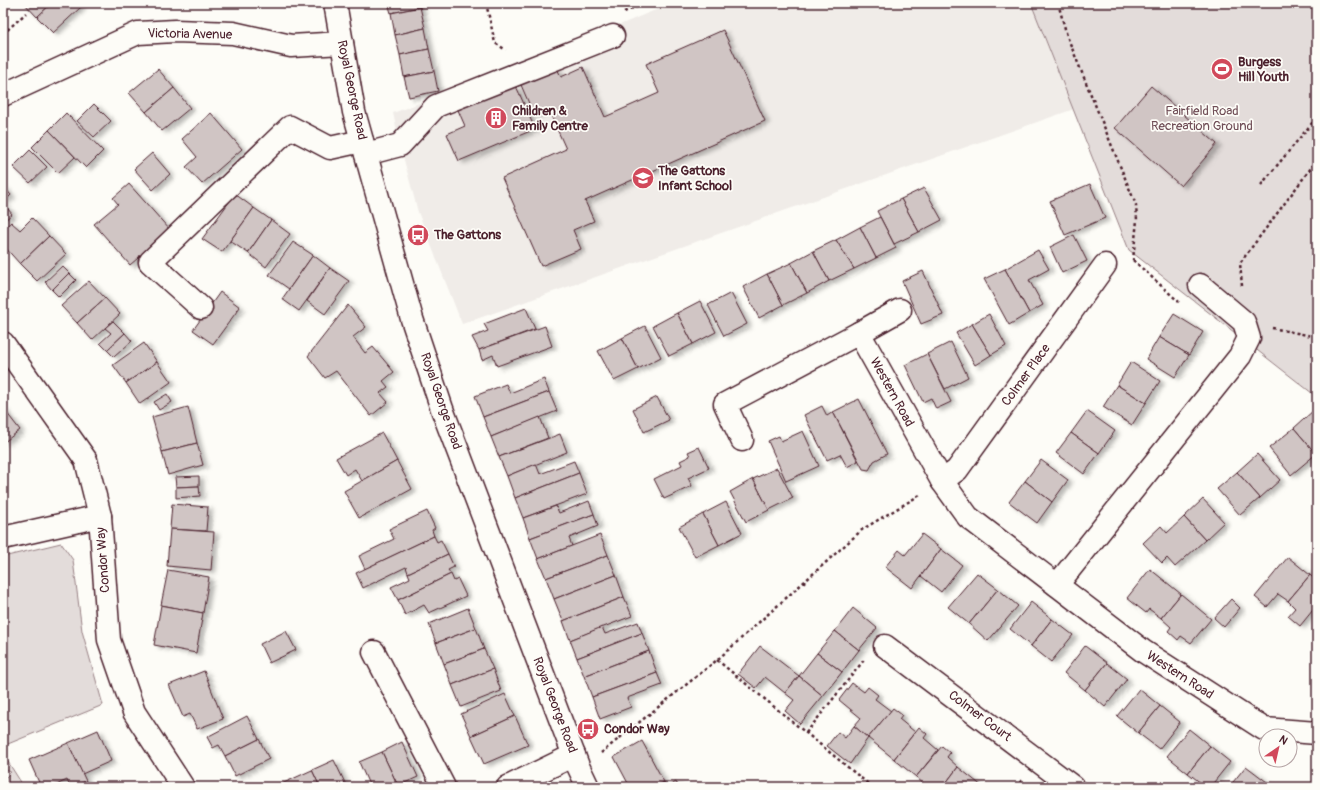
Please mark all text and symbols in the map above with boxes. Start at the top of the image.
street label: Victoria Avenue [148,25,233,43]
street label: Royal George Road [334,39,370,141]
place label: Burgess Hill Youth [1238,54,1289,85]
sports icon: Burgess Hill Youth [1209,56,1235,82]
place label: Children & Family Centre [512,103,588,134]
park label: Fairfield Road Recreation Ground [1151,103,1253,134]
building icon: Children & Family Centre [483,105,509,131]
place label: The Gattons Infant School [657,163,732,194]
school or university icon: The Gattons Infant School [630,165,656,191]
bus stop icon: The Gattons [405,222,431,248]
place label: The Gattons [433,227,501,243]
street label: Colmer Place [998,340,1054,409]
street label: Royal George Road [417,350,465,452]
street label: Western Road [866,355,918,429]
street label: Condor Way [93,526,113,593]
street label: Western Road [1143,647,1217,703]
street label: Royal George Road [529,655,581,755]
street label: Colmer Court [945,687,1015,745]
bus stop icon: Condor Way [575,716,601,742]
place label: Condor Way [604,721,670,737]
north arrow [1258,728,1298,768]
text: N [1277,733,1290,748]

